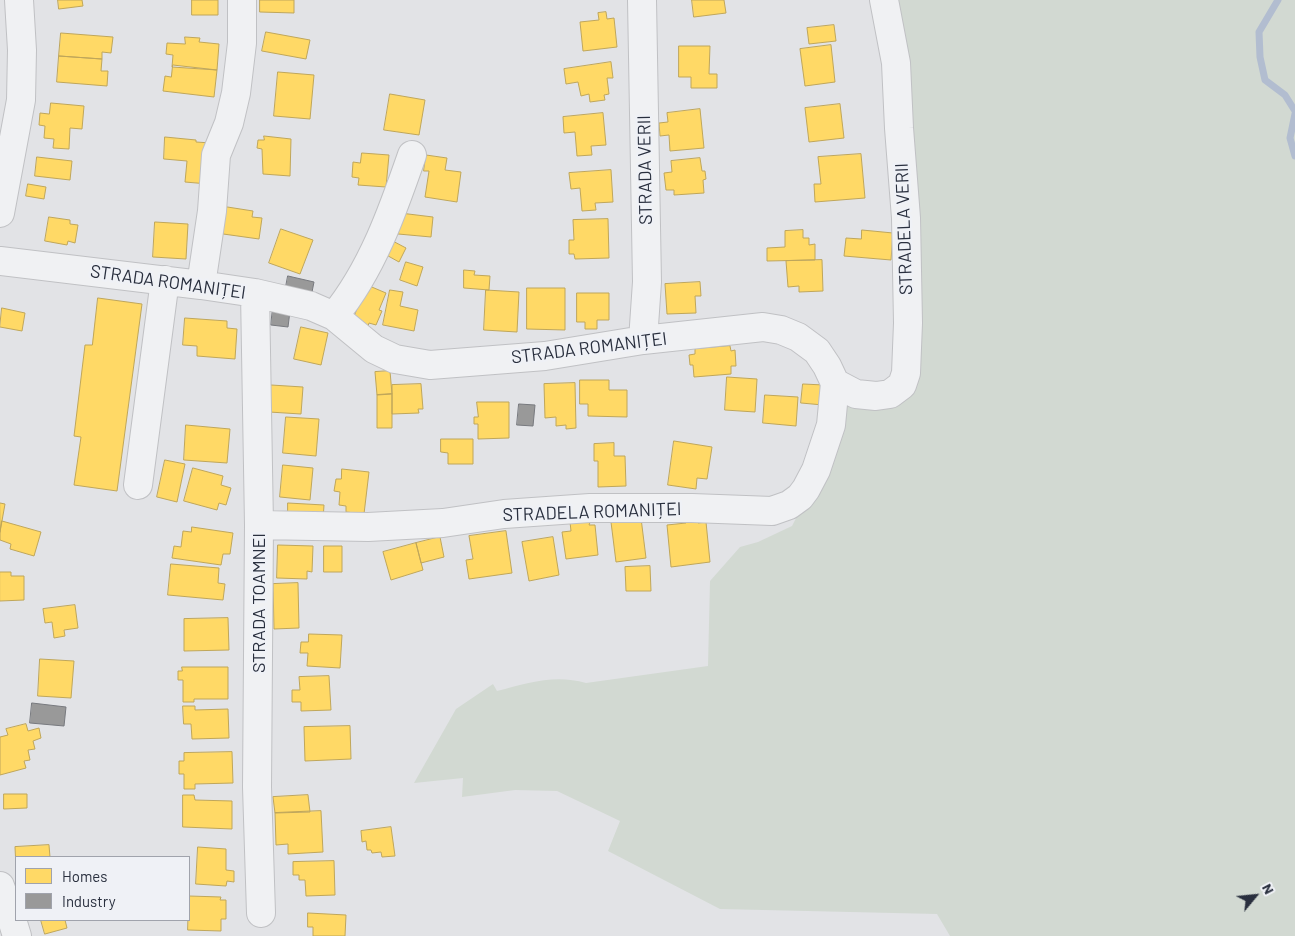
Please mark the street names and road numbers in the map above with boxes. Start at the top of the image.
street label: STRADA VERII [633,115,657,225]
street label: STRADELA VERII [891,163,917,295]
street label: STRADA ROMANIȚEI [89,260,247,304]
street label: STRADA ROMANIȚEI [510,328,668,368]
street label: STRADELA ROMANIȚEI [502,498,682,526]
street label: STRADA TOAMNEI [248,533,270,673]

